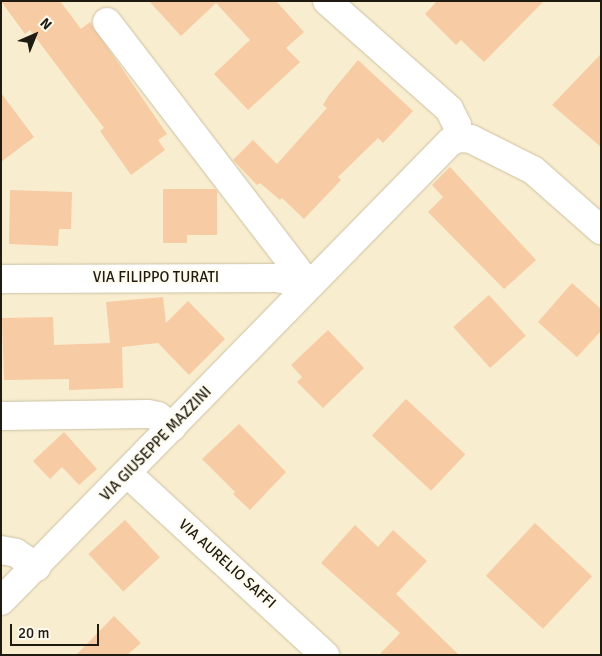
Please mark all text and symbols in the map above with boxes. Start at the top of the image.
north arrow [10,10,60,60]
text: N [36,14,55,33]
street label: VIA FILIPPO TURATI [93,269,219,287]
street label: VIA GIUSEPPE MAZZINI [97,383,215,505]
street label: VIA AURELIO SAFFI [175,516,279,612]
scale bar [12,614,101,646]
text: 20 m [18,624,49,642]

